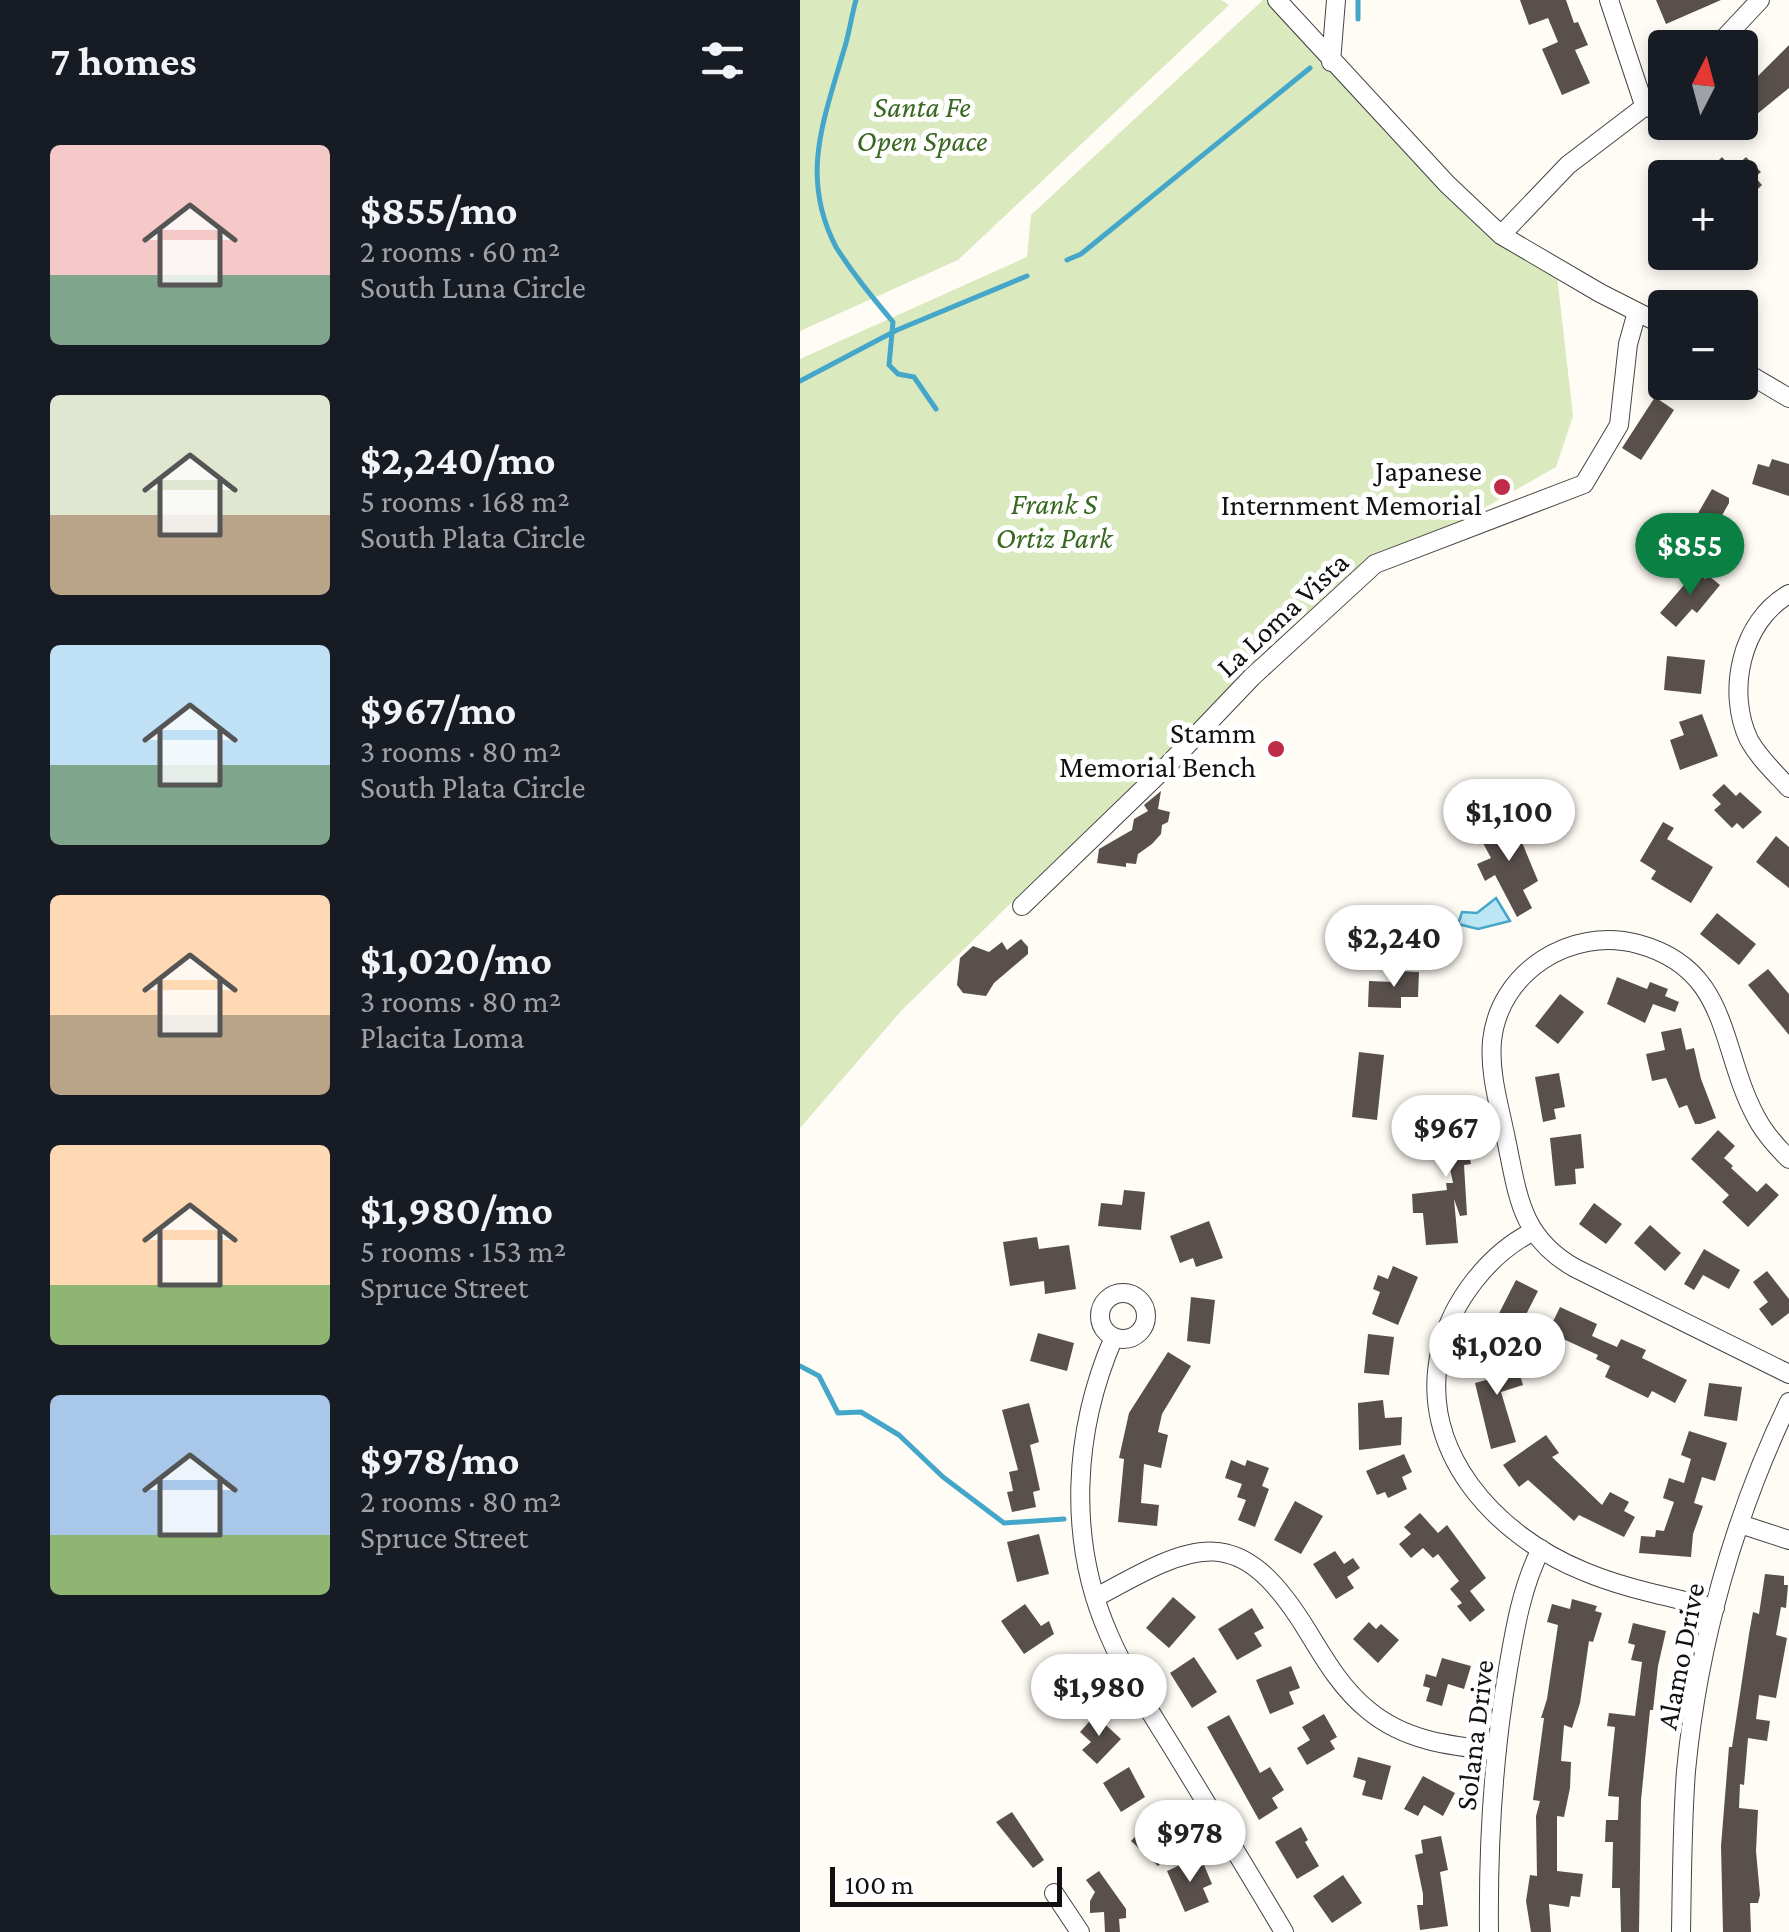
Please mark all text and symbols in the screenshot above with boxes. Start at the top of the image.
north arrow [1648,30,1758,140]
map controls [1648,30,1758,400]
icon: filters [695,33,750,88]
text: 7 homes [50,37,197,84]
park label: Santa Fe Open Space [857,90,987,158]
button: + [1648,160,1758,270]
icon: home [130,185,250,305]
text: $855/mo [360,186,518,233]
text: 2 rooms · 60 m² [360,233,560,269]
text: South Luna Circle [360,269,586,305]
button: − [1648,290,1758,400]
icon: home [130,435,250,555]
text: $2,240/mo [360,436,556,483]
place label: Japanese Internment Memorial [1221,454,1482,521]
marker: Japanese Internment Memorial [1491,476,1513,498]
text: 5 rooms · 168 m² [360,483,570,519]
park label: Frank S Ortiz Park [996,487,1114,554]
pin: $855 [1631,513,1749,598]
text: South Plata Circle [360,519,586,555]
text: $855 [1657,527,1723,563]
street label: La Loma Vista [1209,545,1355,683]
icon: home [130,685,250,805]
text: $967/mo [360,686,516,733]
place label: Stamm Memorial Bench [1059,716,1256,783]
text: 3 rooms · 80 m² [360,733,561,769]
marker: Stamm Memorial Bench [1265,738,1287,760]
text: South Plata Circle [360,769,586,805]
pin: $1,100 [1428,779,1590,864]
text: $1,100 [1465,793,1553,829]
pin: $2,240 [1313,905,1475,990]
text: $2,240 [1347,919,1441,955]
icon: home [130,935,250,1055]
text: $1,020/mo [360,936,552,983]
text: 3 rooms · 80 m² [360,983,561,1019]
text: Placita Loma [360,1019,525,1055]
pin: $967 [1387,1095,1505,1180]
text: $967 [1413,1109,1479,1145]
icon: home [130,1185,250,1305]
text: $1,980/mo [360,1186,553,1233]
text: 5 rooms · 153 m² [360,1233,566,1269]
text: Spruce Street [360,1269,528,1305]
pin: $1,020 [1416,1313,1578,1398]
text: $1,020 [1451,1327,1543,1363]
icon: home [130,1435,250,1555]
text: $978/mo [360,1436,520,1483]
text: 2 rooms · 80 m² [360,1483,561,1519]
text: Spruce Street [360,1519,528,1555]
street label: Alamo Drive [1650,1580,1710,1732]
pin: $1,980 [1018,1654,1180,1739]
street label: Solana Drive [1448,1658,1500,1812]
text: $1,980 [1053,1668,1145,1704]
pin: $978 [1131,1800,1249,1885]
text: $978 [1157,1814,1223,1850]
scale bar [830,1862,1062,1906]
text: 100 m [845,1869,914,1900]

